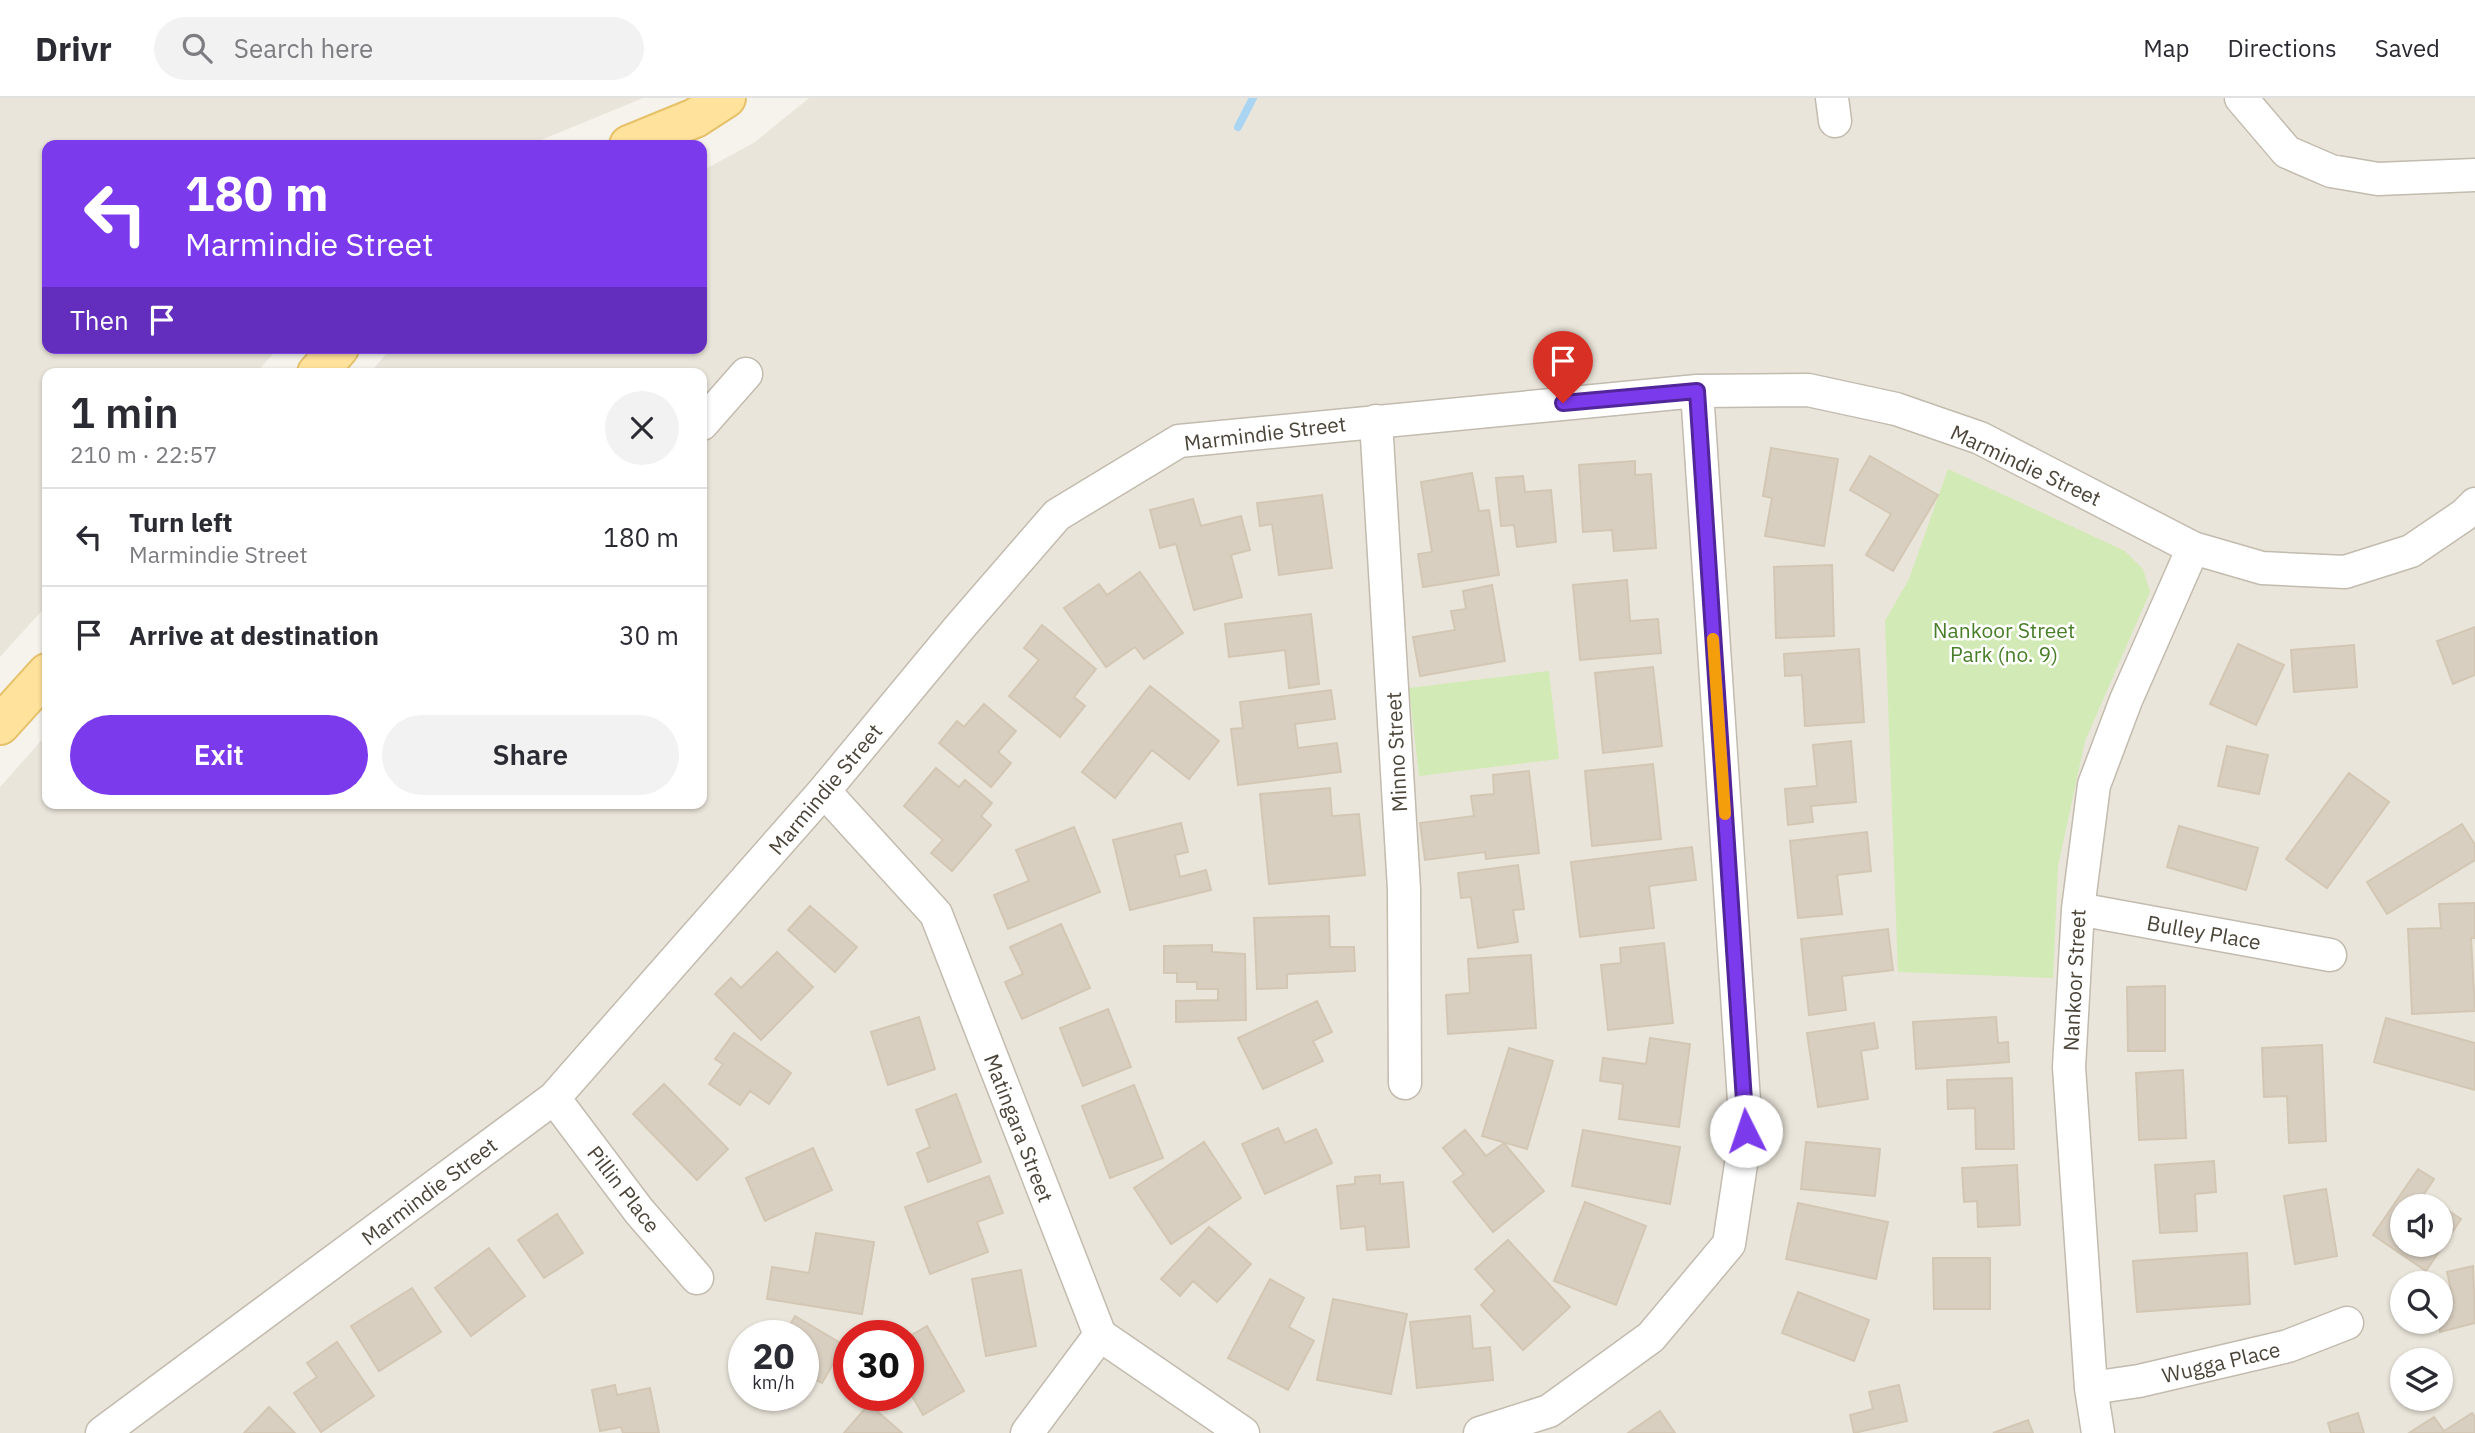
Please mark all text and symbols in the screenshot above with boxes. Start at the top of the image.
search box [154,17,644,80]
text: Drivr [35,27,112,70]
icon: search [178,29,216,67]
text: Search here [234,31,373,65]
text: Map [2143,32,2189,64]
text: Directions [2227,32,2337,64]
text: Saved [2375,32,2440,64]
text: 180 m [185,161,329,224]
icon: left [70,168,161,259]
text: Marmindie Street [185,223,433,265]
icon: arrive [143,301,181,339]
text: Then [70,303,129,337]
pin [1533,331,1593,403]
icon: arrive [1544,342,1582,380]
text: 1 min [70,385,179,440]
button: close [605,391,679,465]
street label: Marmindie Street [1182,409,1348,457]
street label: Marmindie Street [1946,418,2106,512]
text: 210 m · 22:57 [70,439,217,469]
text: Turn left [129,505,232,539]
icon: left [70,518,108,556]
text: 180 m [603,520,679,554]
text: Marmindie Street [129,539,308,569]
icon: arrive [70,616,108,654]
park label: Nankoor Street Park (no. 9) [1933,616,2075,668]
text: Arrive at destination [129,618,379,652]
text: 30 m [619,618,679,652]
street label: Minno Street [1379,691,1413,813]
button: Exit [70,715,368,795]
button: Share [382,715,679,795]
street label: Marmindie Street [762,718,888,860]
street label: Nankoor Street [2056,908,2092,1052]
street label: Bulley Place [2145,908,2263,956]
street label: Matingara Street [978,1050,1060,1206]
position arrow [1709,1094,1783,1168]
street label: Marmindie Street [355,1131,503,1251]
street label: Pillin Place [581,1140,667,1238]
map controls [2390,1194,2453,1411]
button: sound [2390,1194,2453,1257]
button: search [2390,1271,2453,1334]
speed limit sign: 30 [833,1320,924,1411]
text: 20 [752,1333,795,1379]
street label: Wugga Place [2159,1335,2283,1389]
button: layers [2390,1348,2453,1411]
text: km/h [752,1371,795,1394]

